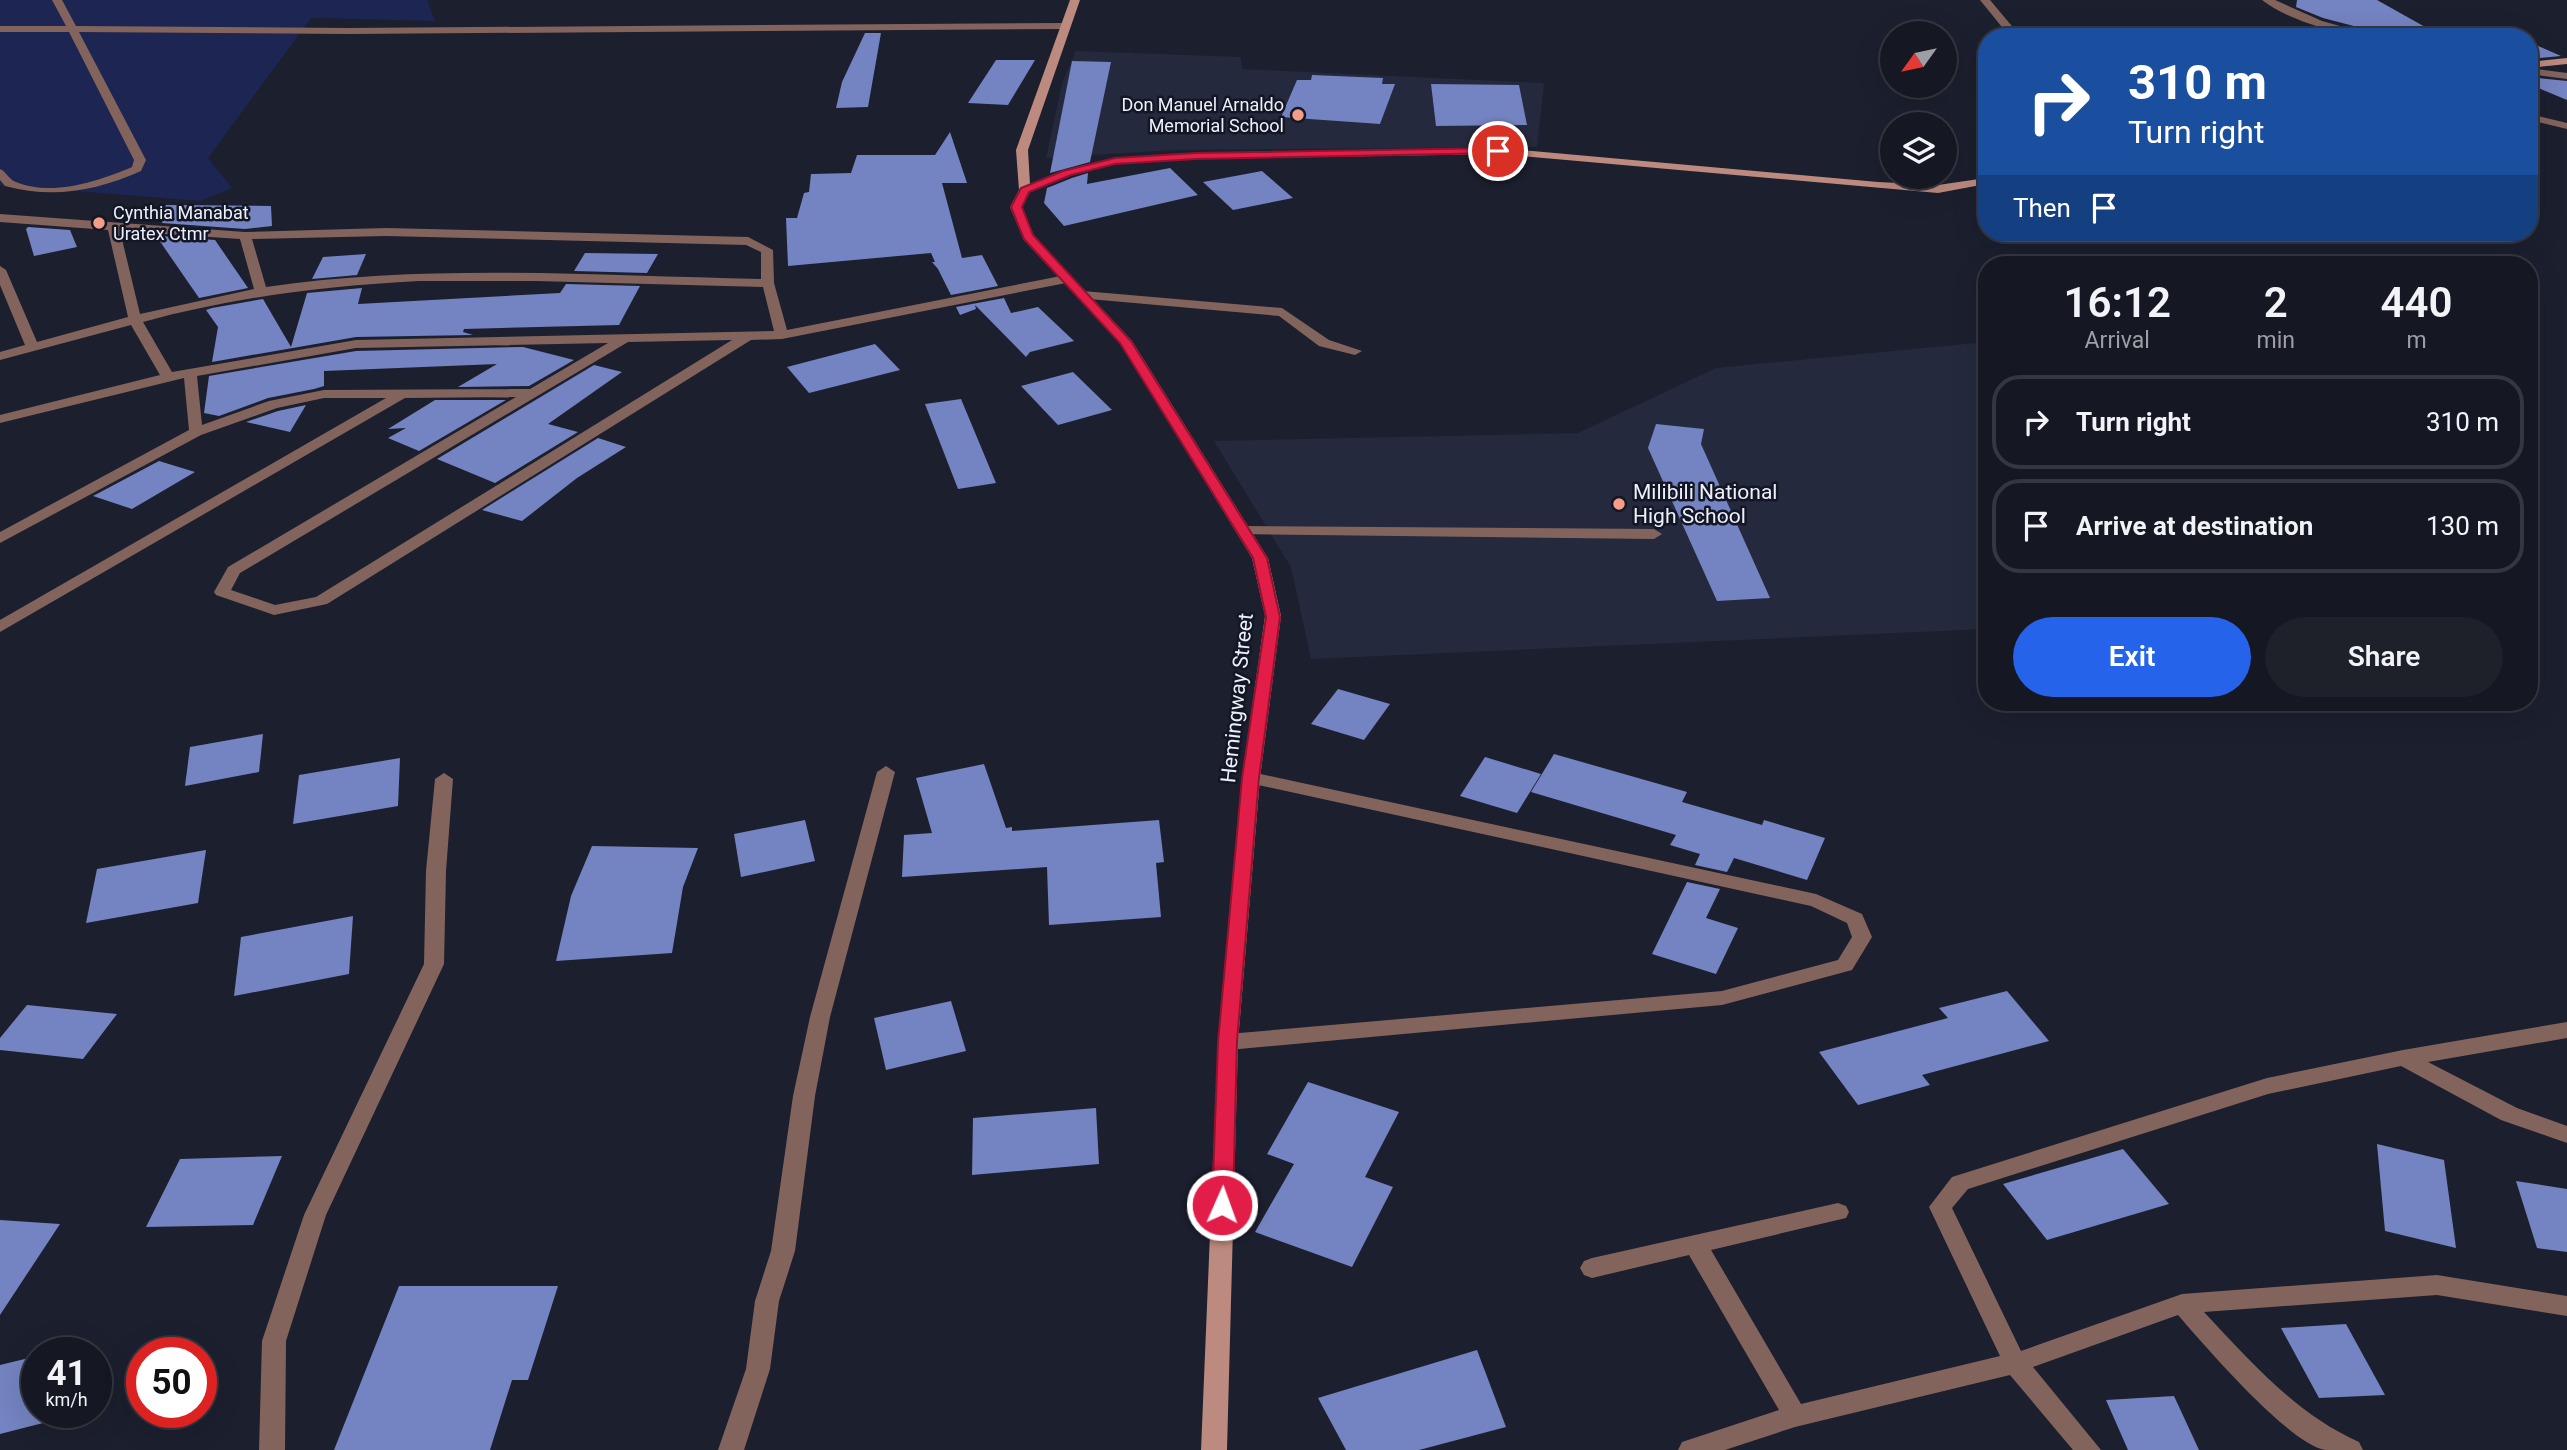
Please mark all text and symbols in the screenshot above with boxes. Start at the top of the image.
north arrow [1880,21,1956,98]
map controls [1880,21,1957,189]
text: 310 m [2128,54,2267,111]
icon: right [2013,56,2104,147]
place label: Don Manuel Arnaldo Memorial School [1121,94,1284,136]
marker: Don Manuel Arnaldo Memorial School [1290,107,1306,123]
button: layers [1880,112,1957,189]
text: Turn right [2128,113,2264,151]
pin [1468,121,1528,181]
icon: arrive [1479,132,1517,170]
icon: arrive [2085,189,2123,227]
text: Then [2013,193,2071,223]
place label: Cynthia Manabat Uratex Ctmr [113,202,249,244]
marker: Cynthia Manabat Uratex Ctmr [91,215,107,231]
text: 16:12 [2064,278,2171,327]
text: 2 [2264,278,2288,327]
text: 440 [2380,278,2452,327]
text: Arrival [2085,327,2150,354]
text: min [2256,327,2295,354]
text: m [2406,327,2427,354]
icon: right [2017,403,2055,441]
text: Turn right [2076,407,2191,437]
text: 310 m [2426,407,2499,437]
place label: Milibili National High School [1633,480,1777,528]
marker: Milibili National High School [1611,496,1627,512]
icon: arrive [2017,507,2055,545]
text: Arrive at destination [2076,511,2313,541]
text: 130 m [2426,511,2499,541]
street label: Hemingway Street [1216,612,1258,784]
button: Exit [2013,617,2251,697]
button: Share [2265,617,2503,697]
position arrow [1185,1168,1259,1242]
speed limit sign: 50 [126,1337,217,1428]
text: 41 [46,1353,87,1394]
text: km/h [45,1389,88,1410]

